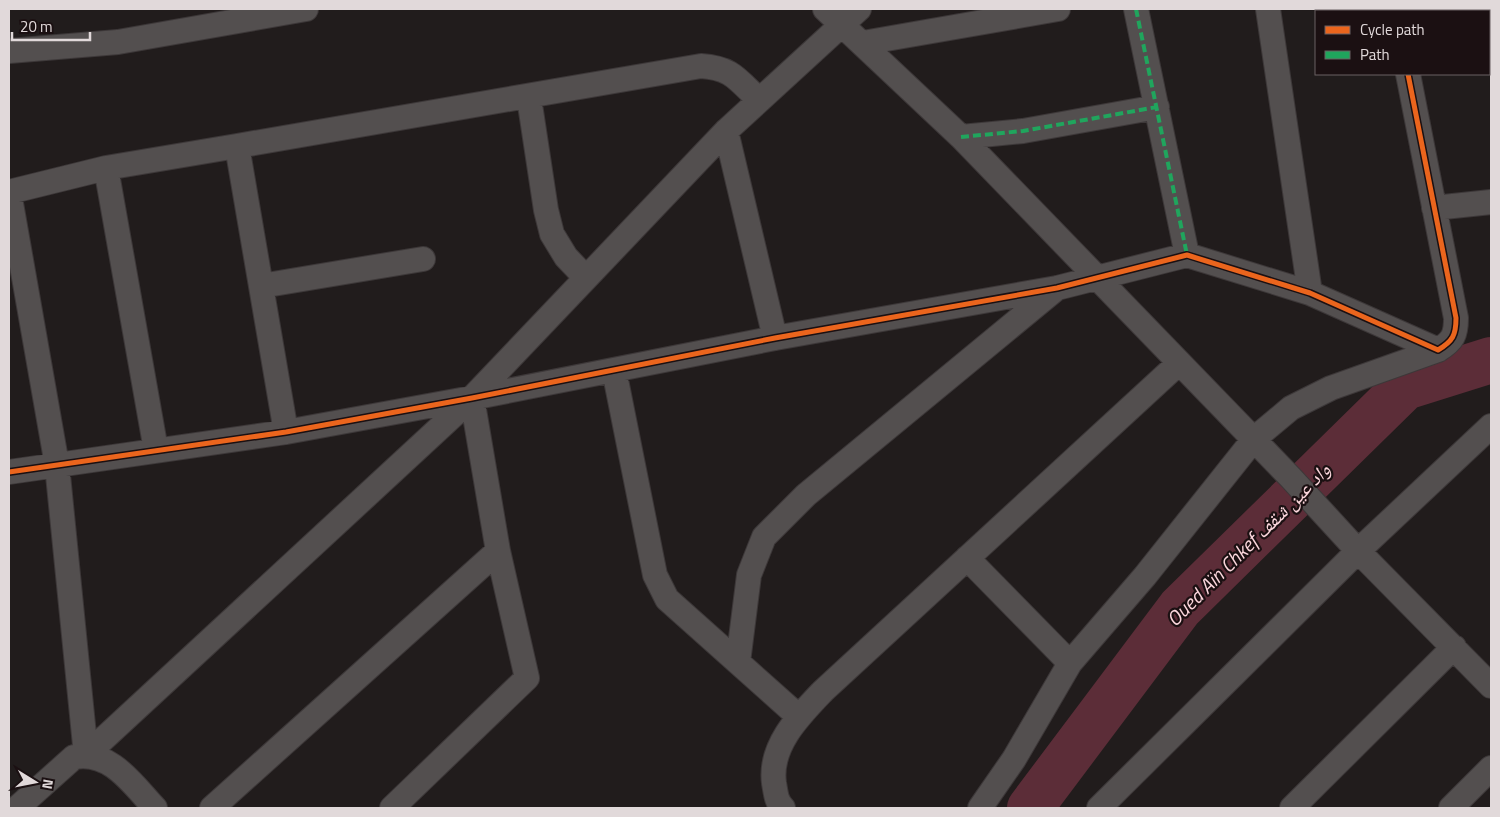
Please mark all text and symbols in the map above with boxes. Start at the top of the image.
scale bar [12,10,90,42]
legend [1315,10,1490,75]
text: 20 m [20,15,53,38]
text: Cycle path [1360,18,1425,41]
text: Path [1360,43,1390,66]
water label: Oued Aïn Chkef واد عين شقف [1159,455,1337,633]
north arrow [10,757,60,807]
text: N [37,778,59,791]

